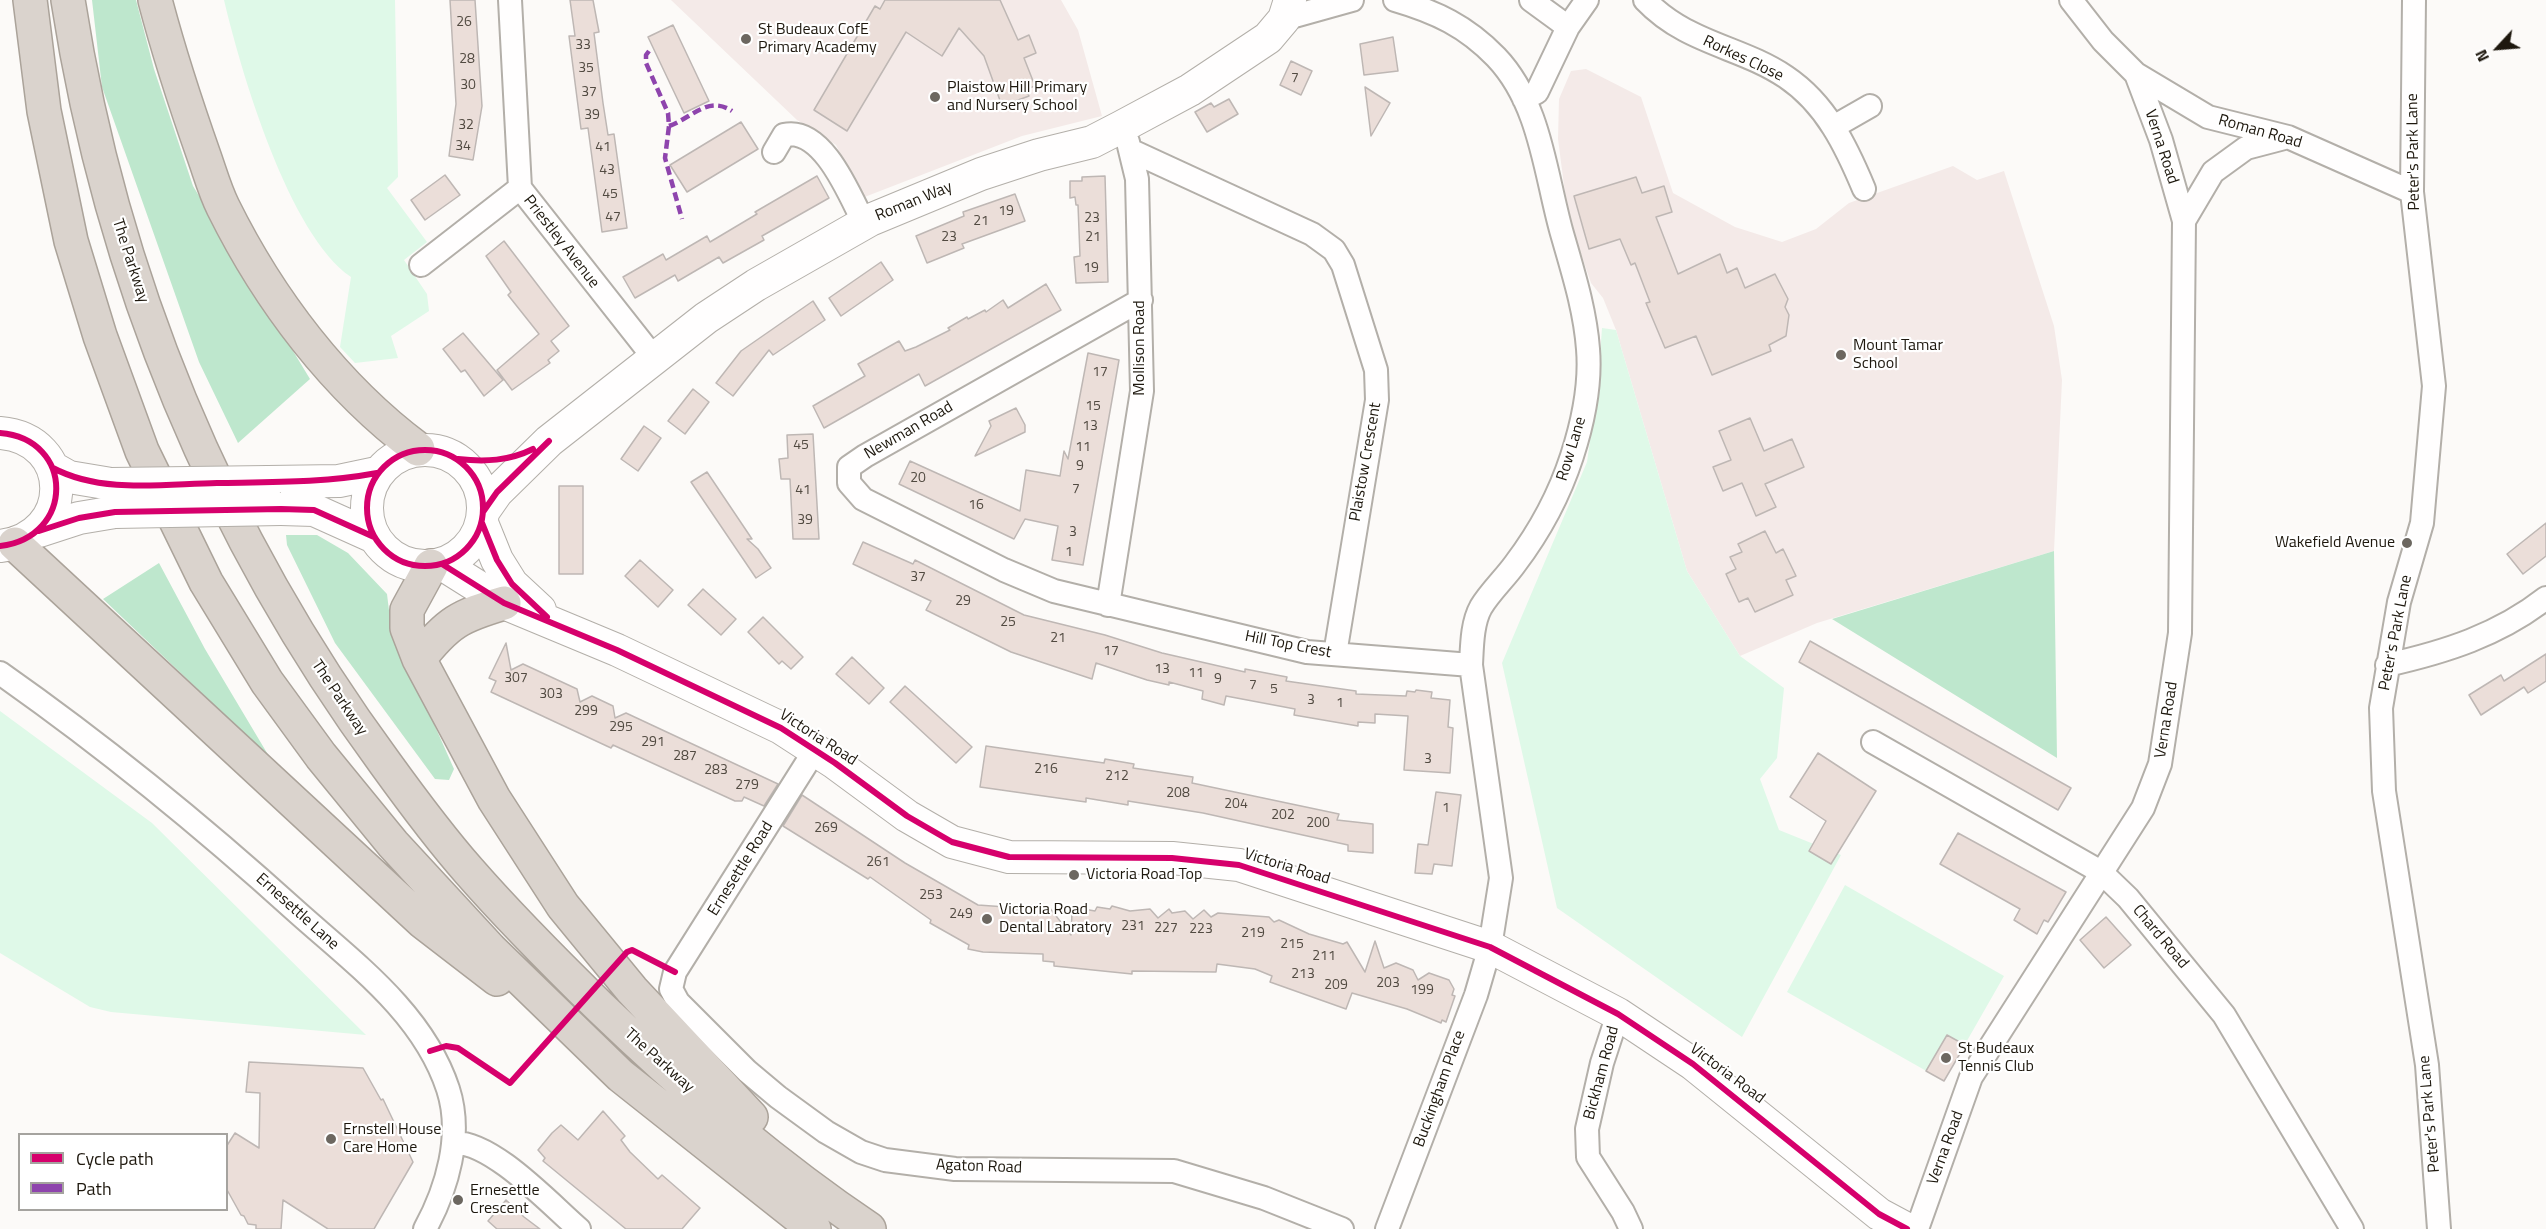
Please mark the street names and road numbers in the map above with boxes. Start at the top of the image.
street label: Rorkes Close [1700,32,1786,86]
street label: Peter's Park Lane [2403,93,2425,211]
street label: Verna Road [2140,107,2182,187]
street label: Roman Road [2216,111,2304,153]
street label: Roman Way [873,178,955,226]
street label: Priestley Avenue [519,192,603,292]
street label: The Parkway [107,217,153,305]
street label: Mollison Road [1130,300,1150,396]
street label: Newman Road [861,398,957,464]
street label: Plaistow Crescent [1346,401,1386,523]
street label: Row Lane [1553,415,1591,483]
street label: Peter's Park Lane [2375,574,2417,692]
street label: Hill Top Crest [1243,627,1333,663]
street label: The Parkway [307,657,371,739]
street label: Verna Road [2151,680,2183,760]
street label: Victoria Road [775,706,861,770]
street label: Ernesettle Road [704,818,778,920]
street label: Victoria Road [1242,845,1332,889]
street label: Ernesettle Lane [251,870,343,954]
street label: Chard Road [2128,901,2192,973]
street label: Bickham Road [1580,1024,1624,1122]
street label: The Parkway [620,1025,698,1097]
street label: Buckingham Place [1410,1028,1470,1150]
street label: Victoria Road [1686,1040,1768,1108]
street label: Peter's Park Lane [2415,1055,2445,1173]
street label: Verna Road [1924,1108,1968,1188]
street label: Agaton Road [935,1156,1023,1178]

